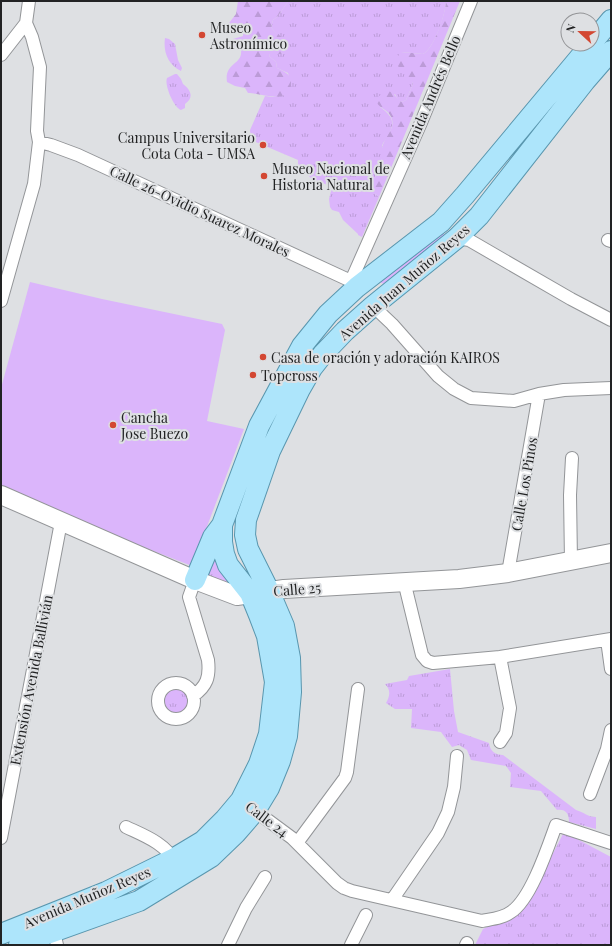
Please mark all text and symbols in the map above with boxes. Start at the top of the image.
north arrow [560,12,600,52]
place label: Museo Astronímico [209,18,287,53]
text: N [562,22,579,35]
marker: Museo Astronímico [197,30,207,40]
street label: Avenida Andrés Bello [395,32,465,163]
place label: Campus Universitario Cota Cota - UMSA [118,128,255,163]
marker: Campus Universitario Cota Cota - UMSA [258,140,268,150]
place label: Museo Nacional de Historia Natural [272,159,390,194]
street label: Calle 26-Ovidio Suarez Morales [107,161,293,261]
marker: Museo Nacional de Historia Natural [259,171,269,181]
street label: Avenida Juan Muñoz Reyes [334,220,473,345]
place label: Casa de oración y adoración KAIROS [271,348,500,367]
marker: Casa de oración y adoración KAIROS [258,352,268,362]
place label: Topcross [261,366,318,385]
marker: Topcross [248,370,258,380]
place label: Cancha Jose Buezo [120,408,188,443]
marker: Cancha Jose Buezo [108,420,118,430]
street label: Calle Los Pinos [506,435,542,533]
street label: Calle 25 [272,577,322,601]
street label: Extensión Avenida Ballivián [5,593,57,767]
street label: Calle 24 [242,797,292,841]
street label: Avenida Muñoz Reyes [20,862,153,933]

